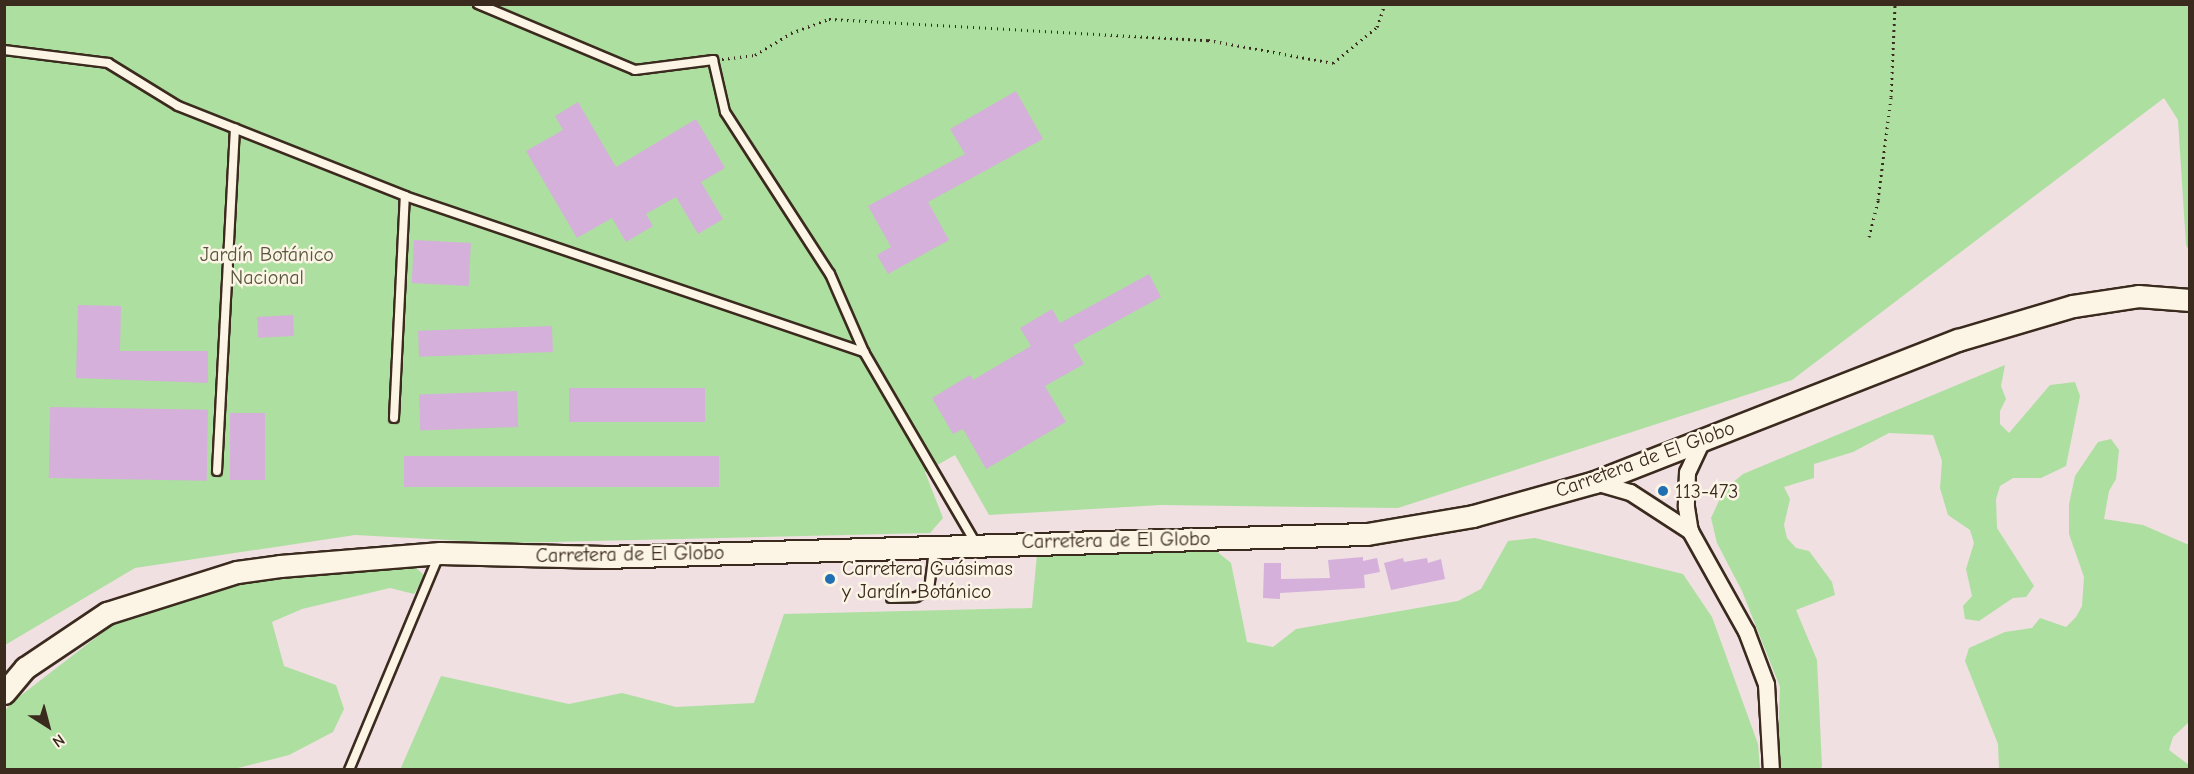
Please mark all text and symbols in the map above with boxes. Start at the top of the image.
park label: Jardín Botánico Nacional [200,243,334,290]
street label: Carretera de El Globo [1552,415,1738,503]
place label: 113-473 [1675,479,1738,503]
marker: 113-473 [1656,484,1670,498]
street label: Carretera de El Globo [1021,526,1211,554]
street label: Carretera de El Globo [535,540,725,568]
place label: Carretera Guásimas y Jardín Botánico [842,556,1013,603]
marker: Carretera Guásimas y Jardín Botánico [823,572,837,586]
north arrow [18,696,78,756]
text: N [49,730,68,751]

